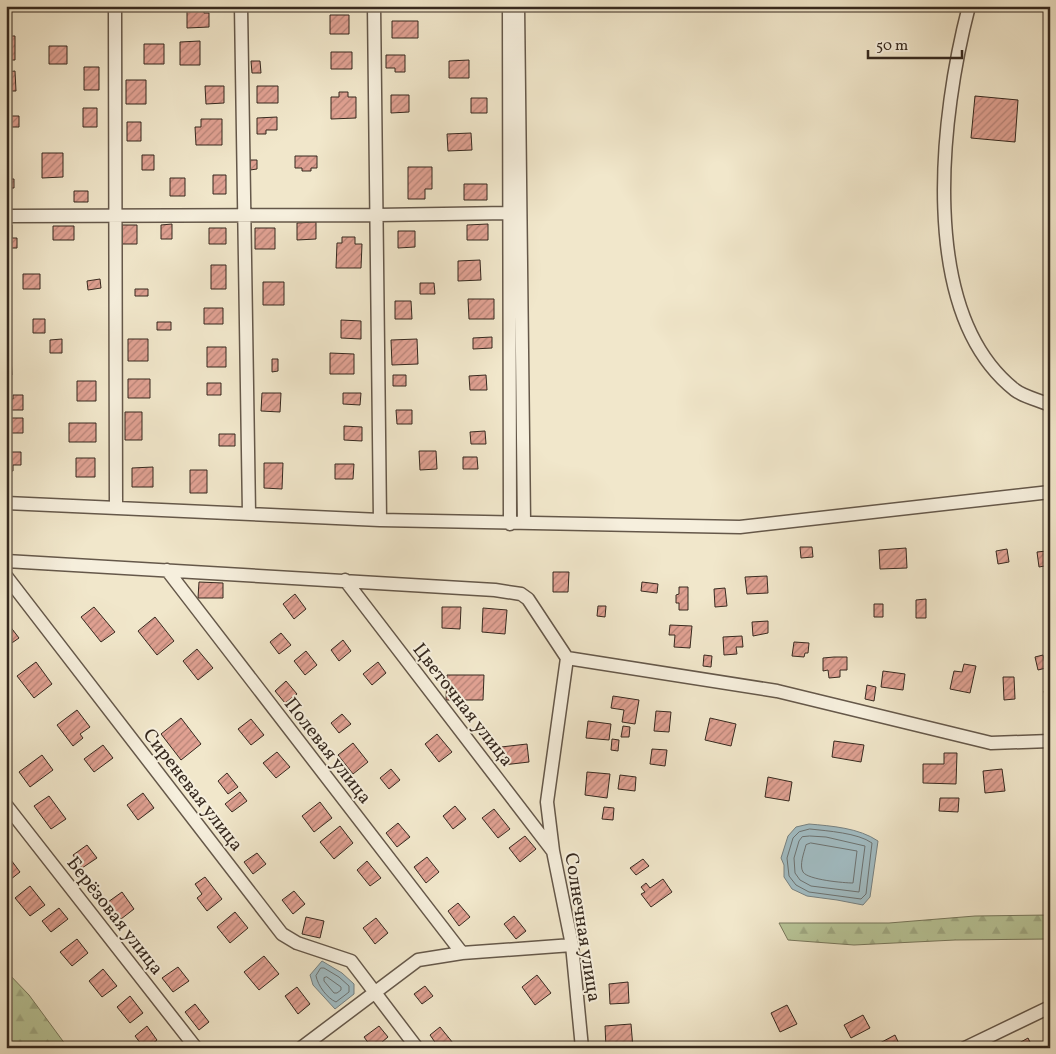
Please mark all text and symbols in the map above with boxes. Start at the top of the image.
scale bar [868,28,962,60]
text: 50 m [876,36,908,57]
street label: Цветочная улица [406,638,519,773]
street label: Полевая улица [278,693,377,810]
street label: Сиреневая улица [136,723,249,857]
street label: Берёзовая улица [60,851,169,981]
street label: Солнечная улица [557,851,607,1004]

